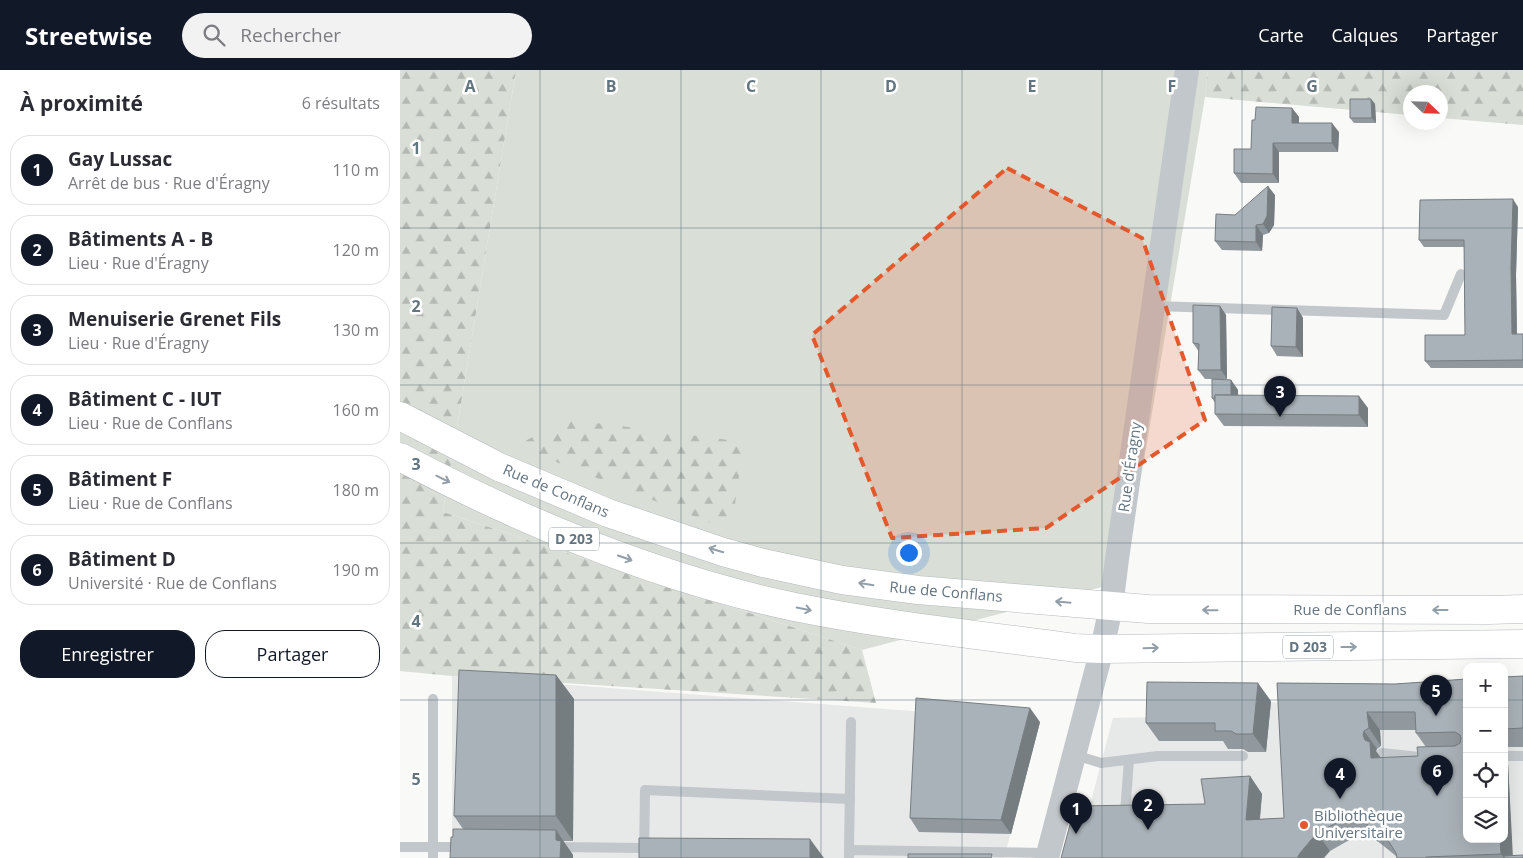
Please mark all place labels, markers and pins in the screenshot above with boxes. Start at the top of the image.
pin: 3 [1264,376,1296,417]
pin: 5 [1420,675,1452,716]
pin: 6 [1421,755,1453,796]
pin: 4 [1324,758,1356,799]
pin: 2 [1132,789,1164,830]
pin: 1 [1060,793,1092,834]
place label: Bibliothèque Universitaire [1314,805,1403,842]
marker: Bibliothèque Universitaire [1298,819,1310,831]

